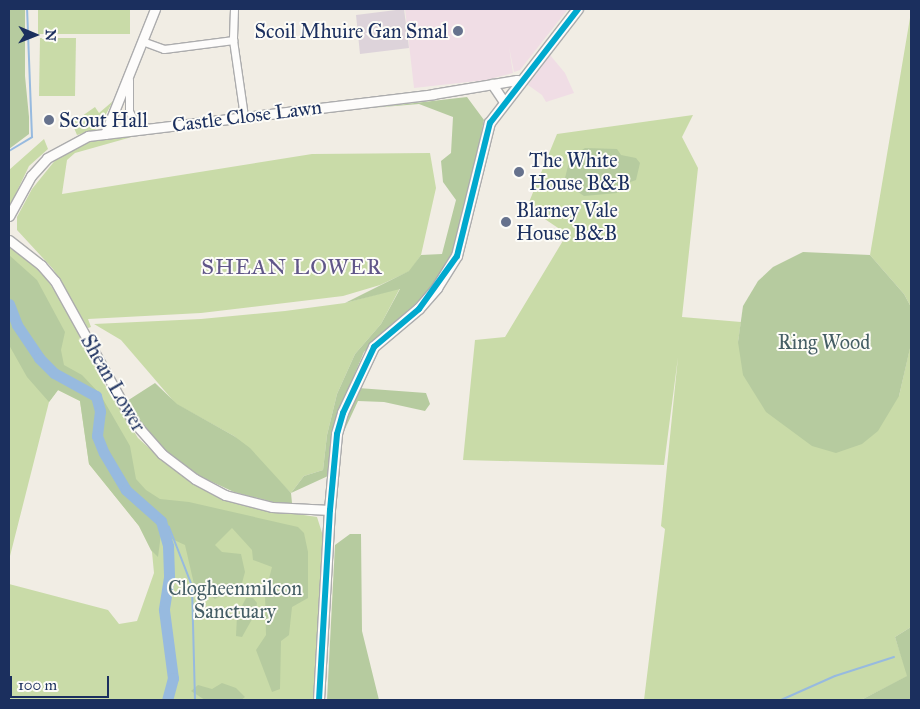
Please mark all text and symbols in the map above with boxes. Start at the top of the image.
north arrow [10,10,60,60]
place label: Scoil Mhuire Gan Smal [254,19,448,43]
marker: Scoil Mhuire Gan Smal [452,25,464,37]
text: N [42,29,59,41]
street label: Castle Close Lawn [171,95,323,137]
place label: Scout Hall [59,108,148,132]
marker: Scout Hall [43,114,55,126]
place label: The White House B&B [529,148,630,195]
marker: The White House B&B [513,166,525,178]
place label: Blarney Vale House B&B [516,198,618,245]
marker: Blarney Vale House B&B [500,216,512,228]
district label: SHEAN LOWER [200,254,384,280]
street label: Shean Lower [76,330,150,436]
park label: Ring Wood [778,330,870,354]
park label: Clogheenmilcon Sanctuary [168,576,302,623]
scale bar [12,666,111,698]
text: 100 m [18,676,57,694]

